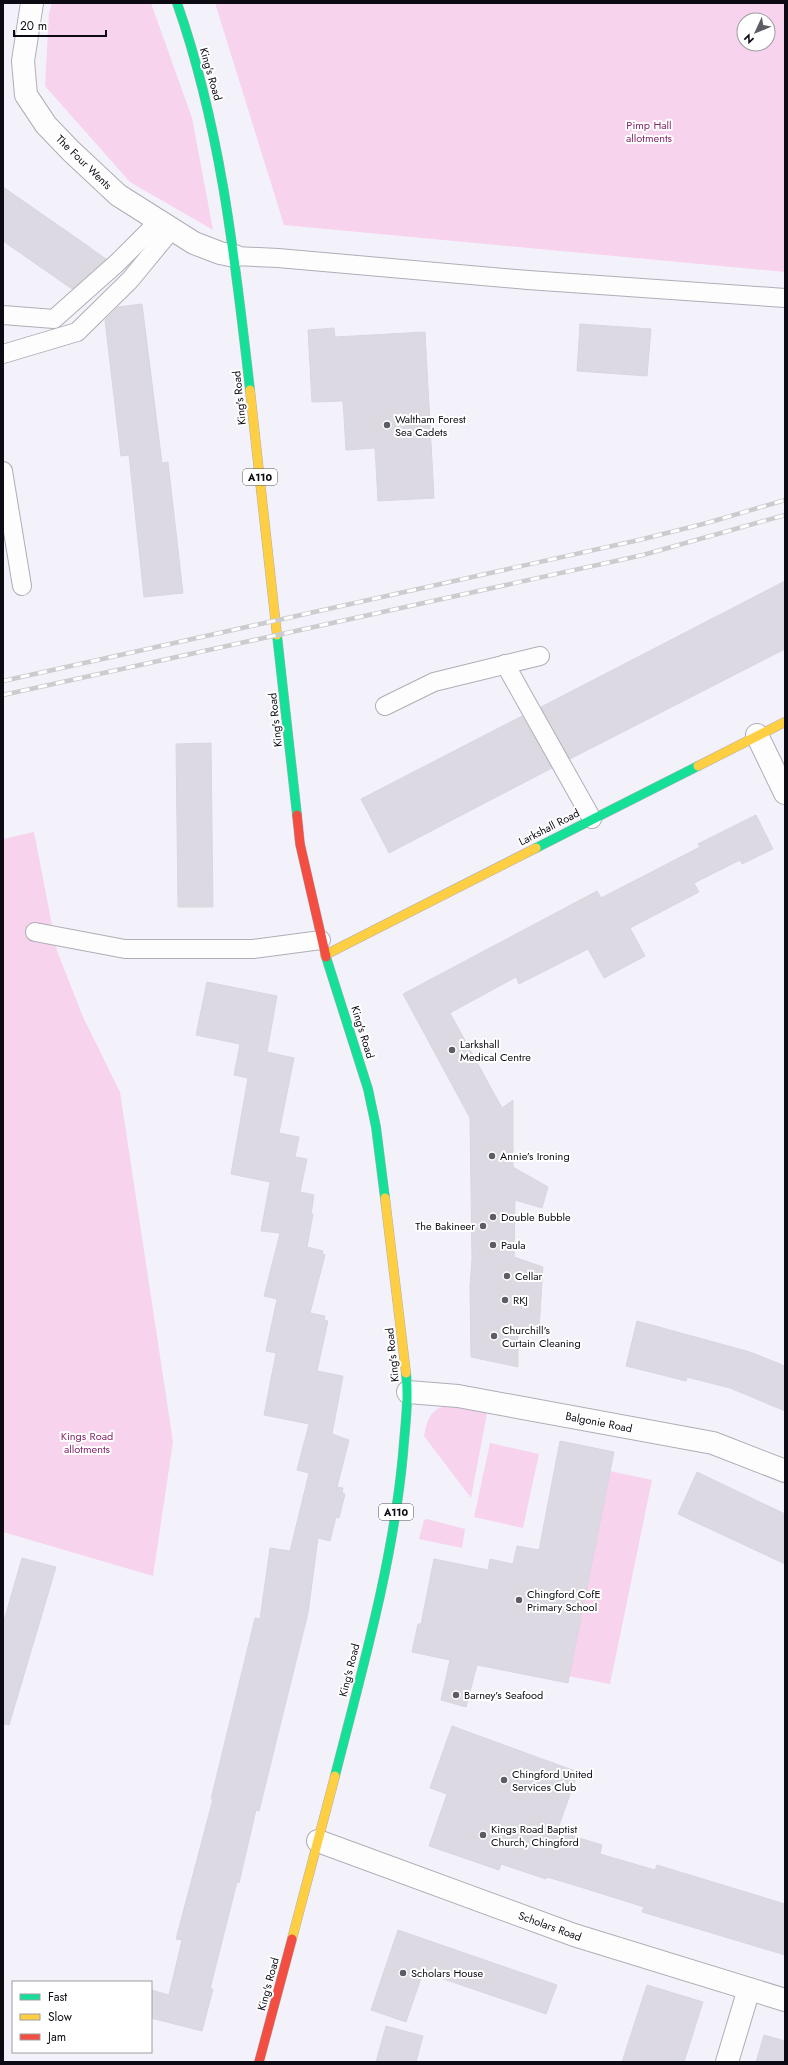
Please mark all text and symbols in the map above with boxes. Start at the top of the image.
scale bar [14,12,106,38]
north arrow [736,12,776,52]
text: 20 m [20,17,47,35]
text: N [740,30,758,48]
street label: King's Road [196,46,226,102]
park label: Pimp Hall allotments [626,117,673,146]
street label: The Four Wents [52,131,116,193]
street label: King's Road [228,370,250,426]
place label: Waltham Forest Sea Cadets [395,411,466,440]
marker: Waltham Forest Sea Cadets [382,420,392,430]
road number: A110 [243,469,277,485]
street label: King's Road [264,692,286,748]
street label: Larkshall Road [516,805,582,849]
street label: King's Road [347,1004,379,1060]
place label: Larkshall Medical Centre [460,1036,531,1065]
marker: Larkshall Medical Centre [447,1045,457,1055]
place label: Annie’s Ironing [500,1148,570,1164]
marker: Annie’s Ironing [487,1151,497,1161]
place label: Double Bubble [501,1209,571,1225]
marker: Double Bubble [488,1212,498,1222]
place label: The Bakineer [415,1218,475,1234]
marker: The Bakineer [478,1221,488,1231]
place label: Paula [501,1237,526,1253]
marker: Paula [488,1240,498,1250]
place label: Cellar [515,1268,543,1284]
marker: Cellar [502,1271,512,1281]
place label: RKJ [513,1292,528,1308]
marker: RKJ [500,1295,510,1305]
place label: Churchill’s Curtain Cleaning [502,1322,581,1351]
street label: King's Road [381,1327,403,1383]
marker: Churchill’s Curtain Cleaning [489,1331,499,1341]
street label: Balgonie Road [564,1408,634,1436]
park label: Kings Road allotments [61,1428,113,1457]
road number: A110 [379,1504,413,1520]
place label: Chingford CofE Primary School [527,1586,600,1615]
marker: Chingford CofE Primary School [514,1595,524,1605]
street label: King's Road [335,1642,363,1698]
place label: Barney’s Seafood [464,1687,543,1703]
marker: Barney’s Seafood [451,1690,461,1700]
place label: Chingford United Services Club [512,1766,593,1795]
marker: Chingford United Services Club [499,1775,509,1785]
place label: Kings Road Baptist Church, Chingford [491,1821,579,1850]
marker: Kings Road Baptist Church, Chingford [478,1830,488,1840]
street label: Scholars Road [516,1907,584,1945]
street label: King's Road [253,1956,283,2012]
place label: Scholars House [411,1965,483,1981]
marker: Scholars House [398,1968,408,1978]
legend [12,1981,152,2053]
text: Fast [48,1988,67,2006]
text: Slow [48,2008,73,2026]
text: Jam [46,2028,66,2046]

